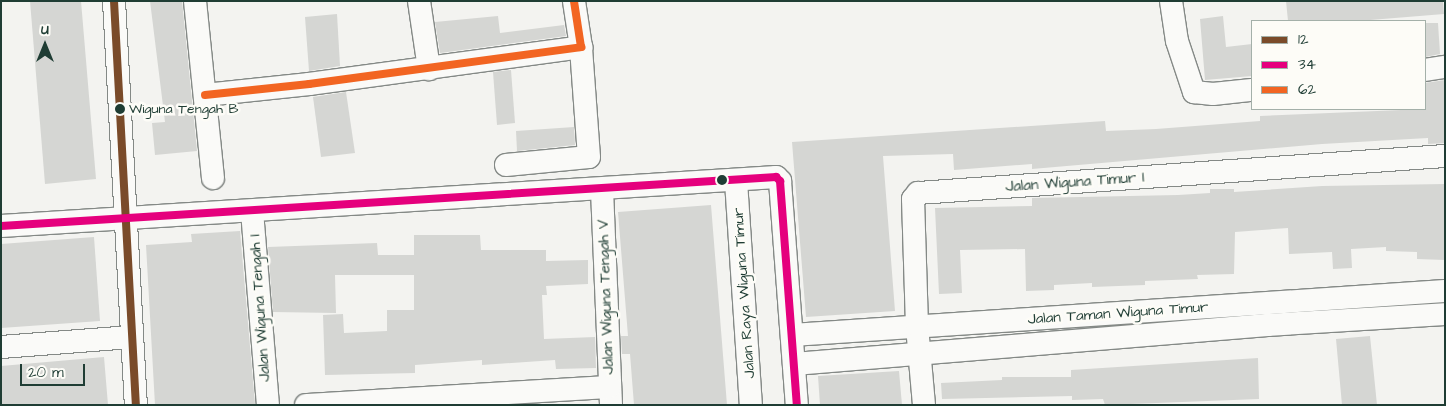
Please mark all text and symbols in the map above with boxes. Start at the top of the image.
north arrow [20,20,70,70]
text: U [41,20,49,40]
legend [1251,20,1426,110]
text: 12 [1298,29,1309,50]
text: 34 [1298,54,1316,75]
text: 62 [1298,79,1316,100]
place label: Wiguna Tengah B [129,101,238,117]
marker: Wiguna Tengah B [115,104,125,114]
street label: Jalan Wiguna Timur I [1005,168,1145,196]
unlabelled marker [717,175,727,185]
street label: Jalan Raya Wiguna Timur [729,207,759,379]
street label: Jalan Wiguna Tengah V [594,219,618,375]
street label: Jalan Wiguna Tengah I [246,234,274,382]
street label: Jalan Taman Wiguna Timur [1027,298,1209,328]
scale bar [22,354,88,386]
text: 20 m [28,362,64,383]

